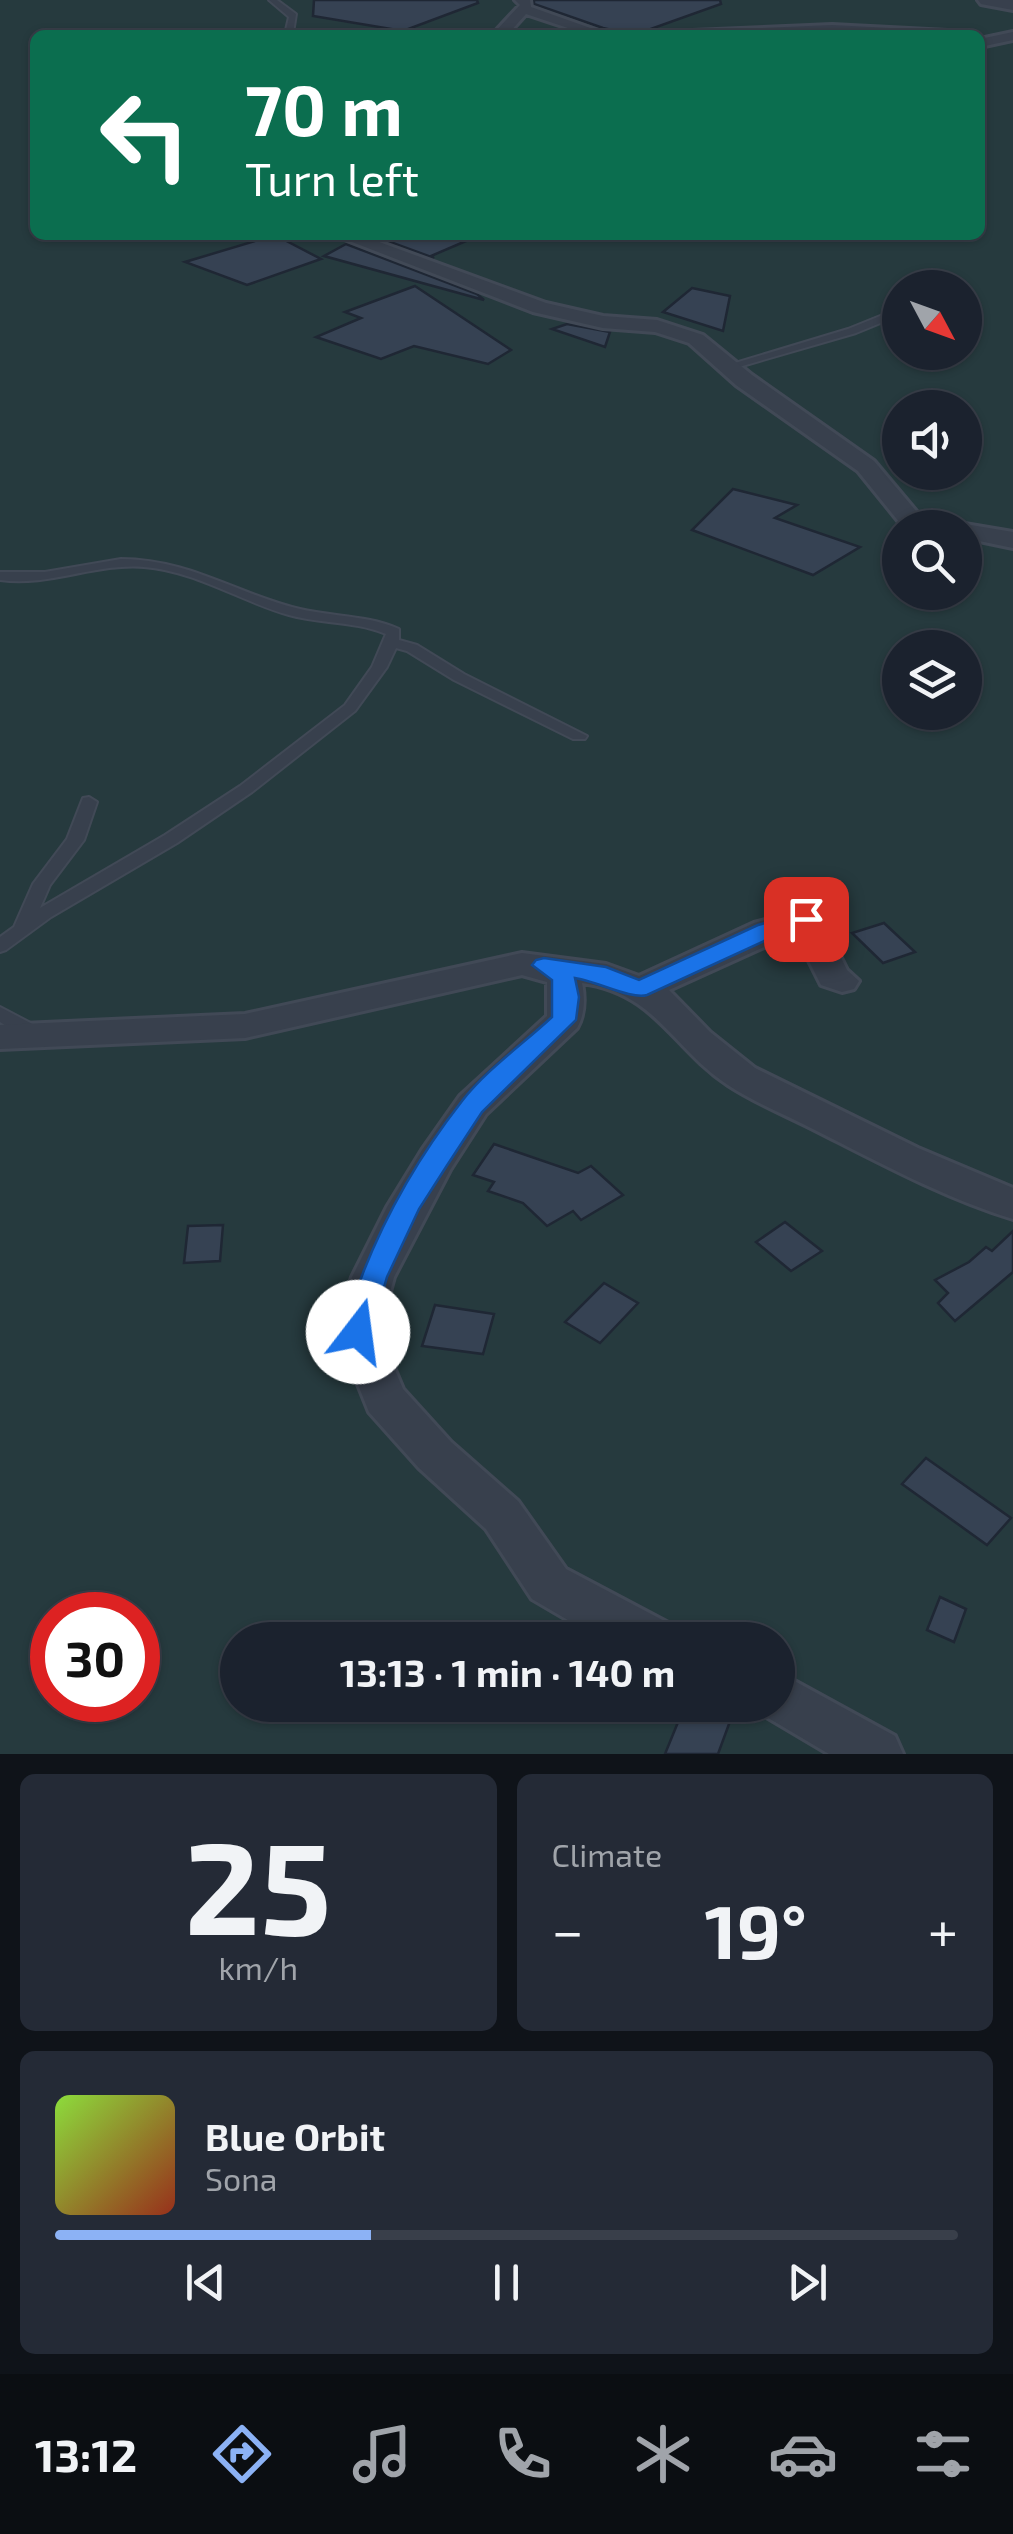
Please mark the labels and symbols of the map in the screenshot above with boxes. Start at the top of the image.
north arrow [882,270,982,370]
pin [764,877,849,962]
position arrow [306,1280,410,1384]
speed limit sign: 30 [30,1592,160,1722]

